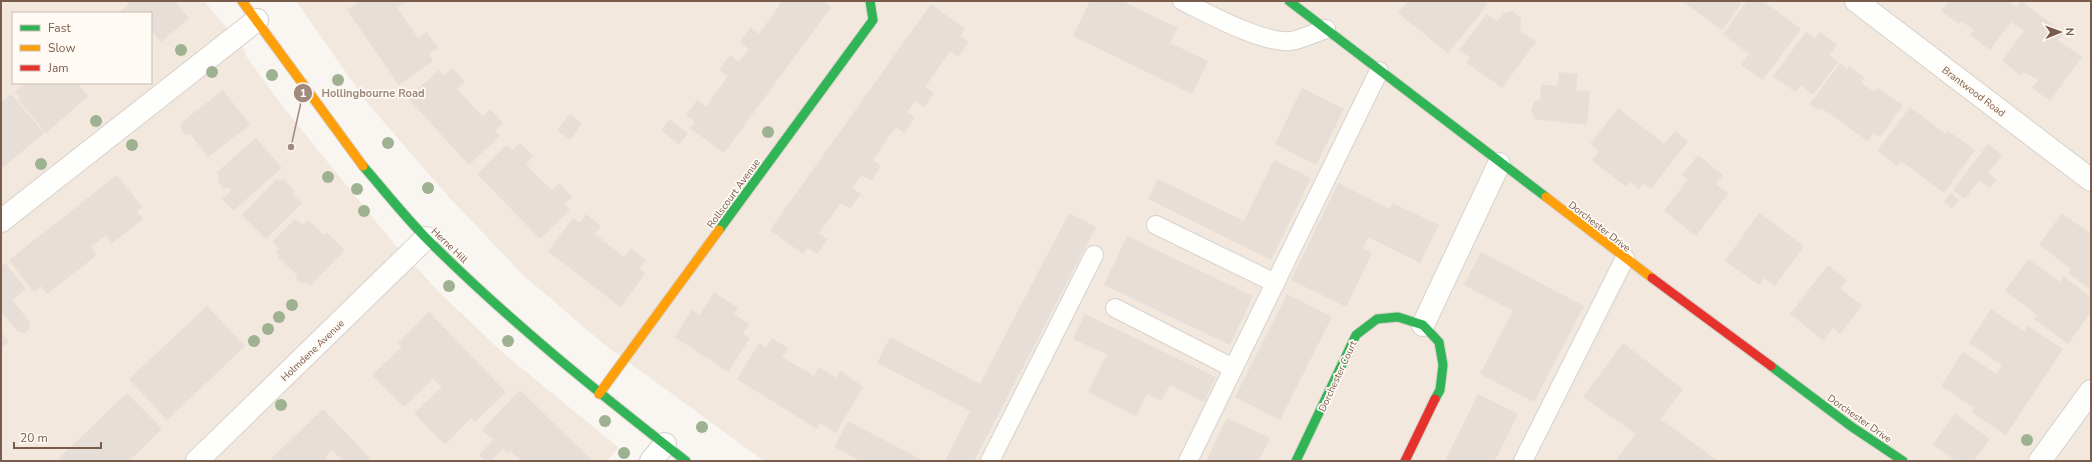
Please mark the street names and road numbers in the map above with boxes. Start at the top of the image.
street label: Brantwood Road [1939,63,2008,120]
street label: Rollscourt Avenue [704,156,764,231]
street label: Dorchester Drive [1565,198,1633,256]
street label: Herne Hill [428,225,471,267]
street label: Holmdene Avenue [278,317,348,385]
street label: Dorchester Court [1315,338,1361,414]
street label: Dorchester Drive [1824,391,1894,446]

